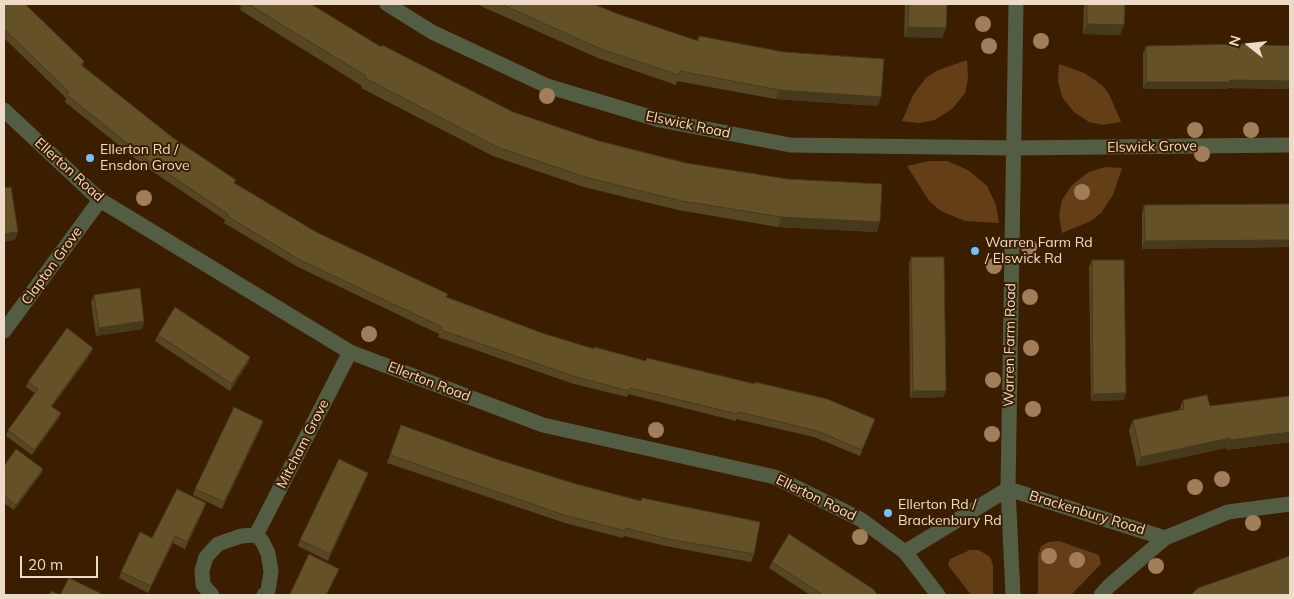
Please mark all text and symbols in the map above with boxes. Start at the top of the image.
north arrow [1224,20,1274,70]
text: N [1224,33,1245,48]
street label: Elswick Road [644,108,732,142]
street label: Ellerton Road [31,135,107,205]
street label: Elswick Grove [1107,138,1197,156]
place label: Ellerton Rd / Ensdon Grove [100,142,190,174]
marker: Ellerton Rd / Ensdon Grove [84,152,96,164]
street label: Clapton Grove [18,224,86,308]
place label: Warren Farm Rd / Elswick Rd [985,235,1093,268]
marker: Warren Farm Rd / Elswick Rd [969,245,981,257]
street label: Warren Farm Road [1001,283,1019,407]
street label: Ellerton Road [385,359,473,405]
street label: Mitcham Grove [273,397,333,491]
street label: Ellerton Road [773,471,859,525]
street label: Brackenbury Road [1027,487,1147,539]
place label: Ellerton Rd / Brackenbury Rd [898,497,1002,530]
marker: Ellerton Rd / Brackenbury Rd [882,507,894,519]
scale bar [22,546,100,578]
text: 20 m [28,555,63,574]

